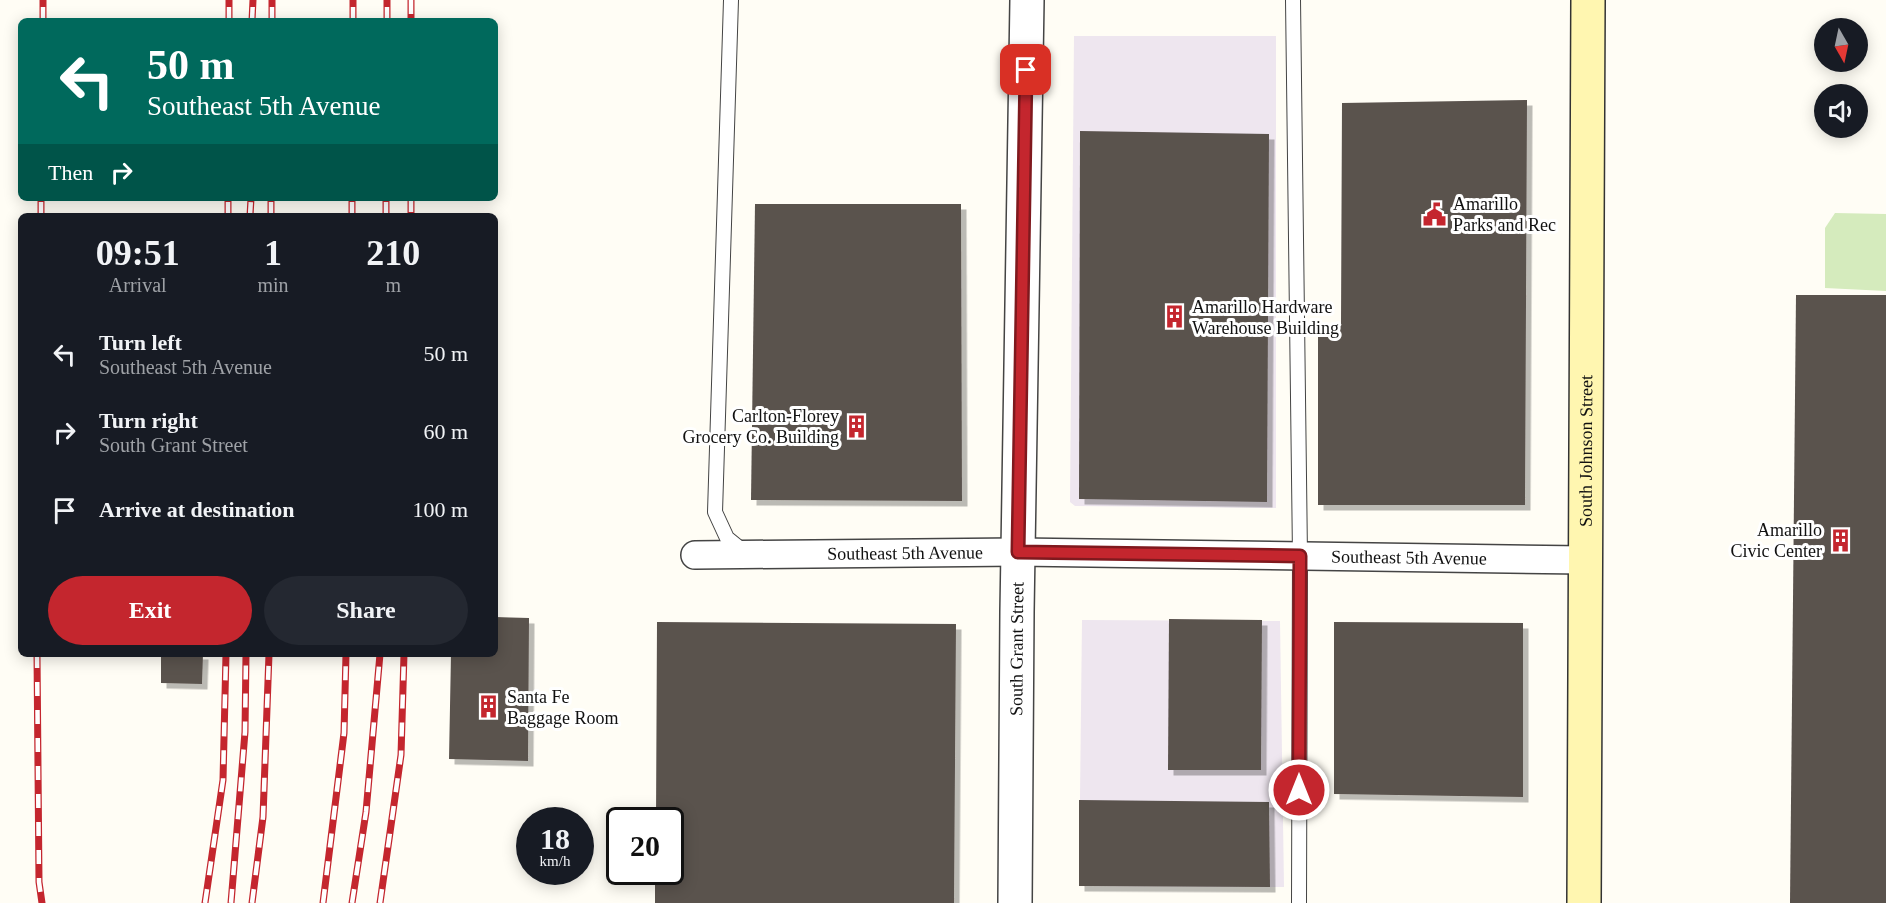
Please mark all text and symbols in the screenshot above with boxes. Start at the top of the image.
north arrow [1814,18,1868,72]
map controls [1814,18,1868,138]
icon: left [48,42,126,120]
text: 50 m [147,42,235,88]
pin [1000,44,1051,95]
icon: arrive [1009,53,1042,86]
button: sound [1814,84,1868,138]
text: Southeast 5th Avenue [147,91,380,121]
icon: right [105,156,138,189]
text: Then [48,160,93,185]
place label: Amarillo Parks and Rec [1453,194,1556,235]
public building icon: Amarillo Parks and Rec [1422,201,1448,227]
text: 09:51 [96,233,180,273]
text: 1 [264,233,282,273]
text: 210 [366,233,420,273]
text: Arrival [109,274,167,296]
text: min [257,274,289,296]
text: m [386,274,401,296]
place label: Amarillo Hardware Warehouse Building [1192,297,1339,338]
building icon: Amarillo Hardware Warehouse Building [1161,304,1187,330]
text: Turn left [99,330,182,355]
icon: left [48,338,81,371]
text: 50 m [423,341,468,366]
text: Southeast 5th Avenue [99,356,272,378]
street label: South Johnson Street [1576,375,1596,527]
place label: Carlton-Florey Grocery Co. Building [683,406,839,447]
text: Turn right [99,408,198,433]
building icon: Carlton-Florey Grocery Co. Building [844,413,870,439]
icon: right [48,416,81,449]
text: 60 m [423,419,468,444]
text: South Grant Street [99,434,248,456]
icon: arrive [48,494,81,527]
text: Arrive at destination [99,497,295,522]
text: 100 m [412,497,468,522]
place label: Amarillo Civic Center [1731,520,1822,561]
building icon: Amarillo Civic Center [1827,527,1853,553]
street label: Southeast 5th Avenue [827,542,983,564]
street label: Southeast 5th Avenue [1331,546,1487,569]
button: Exit [48,576,252,645]
button: Share [264,576,468,645]
street label: South Grant Street [1006,582,1027,716]
place label: Santa Fe Baggage Room [507,687,618,728]
building icon: Santa Fe Baggage Room [476,694,502,720]
position arrow [1267,758,1331,822]
speed limit sign: 20 [606,807,684,885]
text: 18 [540,822,570,855]
text: km/h [540,853,570,869]

